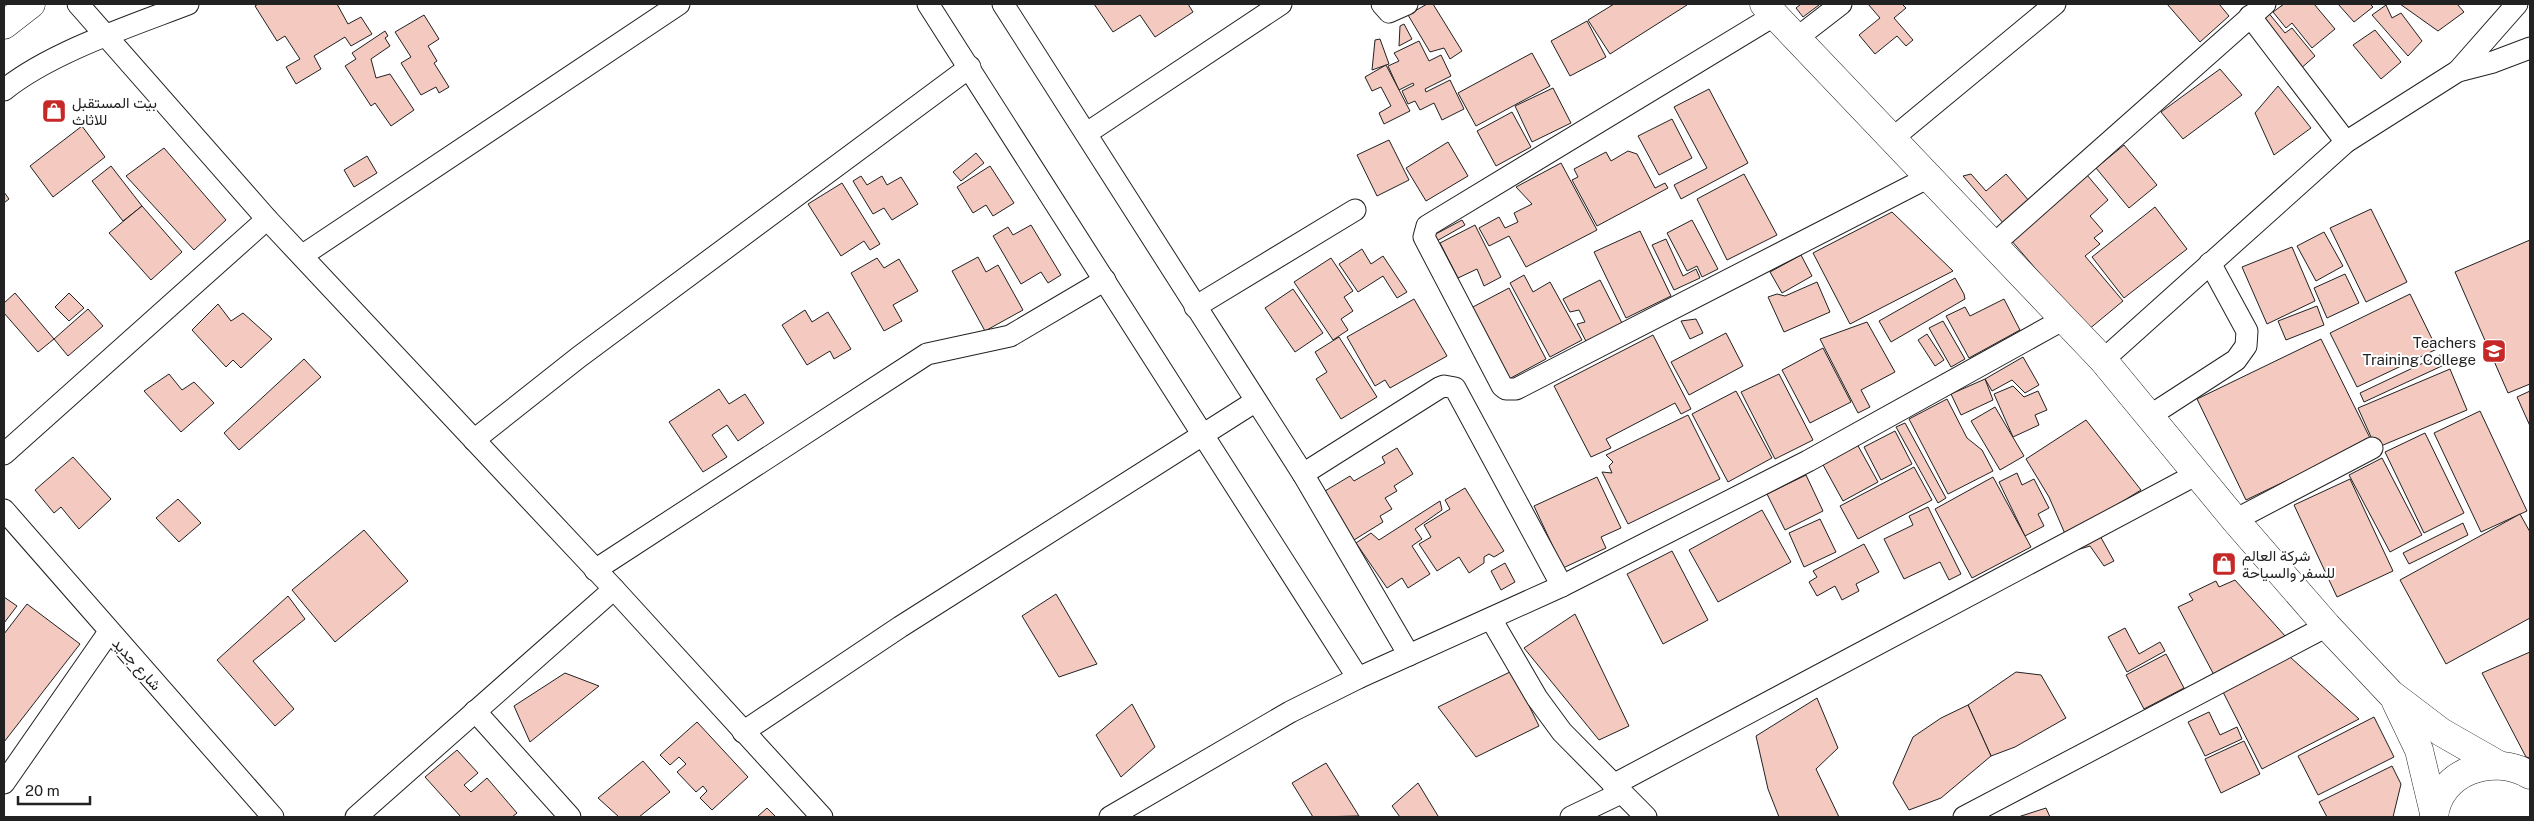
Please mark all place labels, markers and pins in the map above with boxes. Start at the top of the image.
place label: بيت المستقبل للاثاث [72,94,157,128]
shop icon: بيت المستقبل للاثاث [41,98,67,124]
place label: Teachers Training College [2362,334,2476,368]
school or university icon: Teachers Training College [2481,338,2507,364]
place label: شركة العالم للسفر والسياحة [2242,547,2335,582]
shop icon: شركة العالم للسفر والسياحة [2211,551,2237,577]

